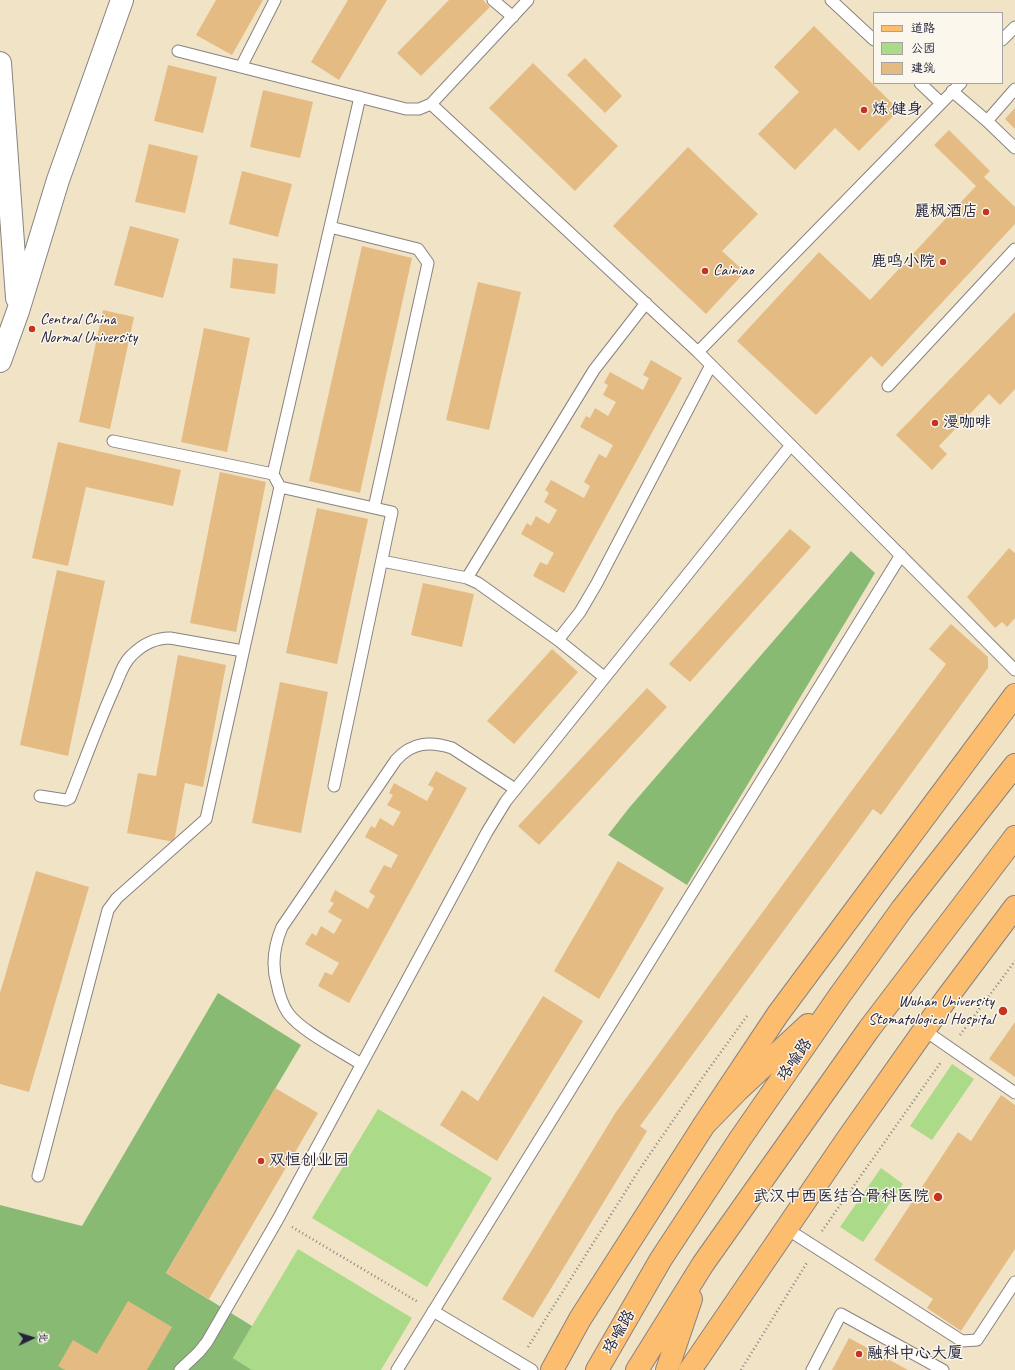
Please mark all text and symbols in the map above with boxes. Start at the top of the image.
legend [873,12,1003,84]
text: 道路 [911,20,935,36]
text: 公园 [911,40,935,56]
text: 建筑 [911,60,935,76]
place label: 炼·健身 [872,100,923,120]
marker: 炼·健身 [859,105,869,115]
place label: 麗枫酒店 [914,202,978,222]
marker: 麗枫酒店 [981,207,991,217]
place label: 鹿鸣小院 [871,252,935,272]
marker: 鹿鸣小院 [938,257,948,267]
place label: Cainiao [713,261,753,281]
marker: Cainiao [700,266,710,276]
place label: Central China Normal University [40,310,137,348]
marker: Central China Normal University [27,324,37,334]
place label: 漫咖啡 [943,413,991,433]
marker: 漫咖啡 [930,418,940,428]
place label: Wuhan University Stomatological Hospital [868,992,994,1030]
marker: Wuhan University Stomatological Hospital [997,1005,1009,1017]
street label: 珞喻路 [773,1035,817,1085]
place label: 双恒创业园 [269,1151,349,1171]
marker: 双恒创业园 [256,1156,266,1166]
place label: 武汉中西医结合骨科医院 [753,1187,929,1207]
marker: 武汉中西医结合骨科医院 [932,1191,944,1203]
street label: 珞喻路 [599,1306,639,1358]
north arrow [12,1318,52,1358]
text: 北 [37,1331,51,1343]
place label: 融科中心大厦 [867,1344,963,1364]
marker: 融科中心大厦 [854,1349,864,1359]

